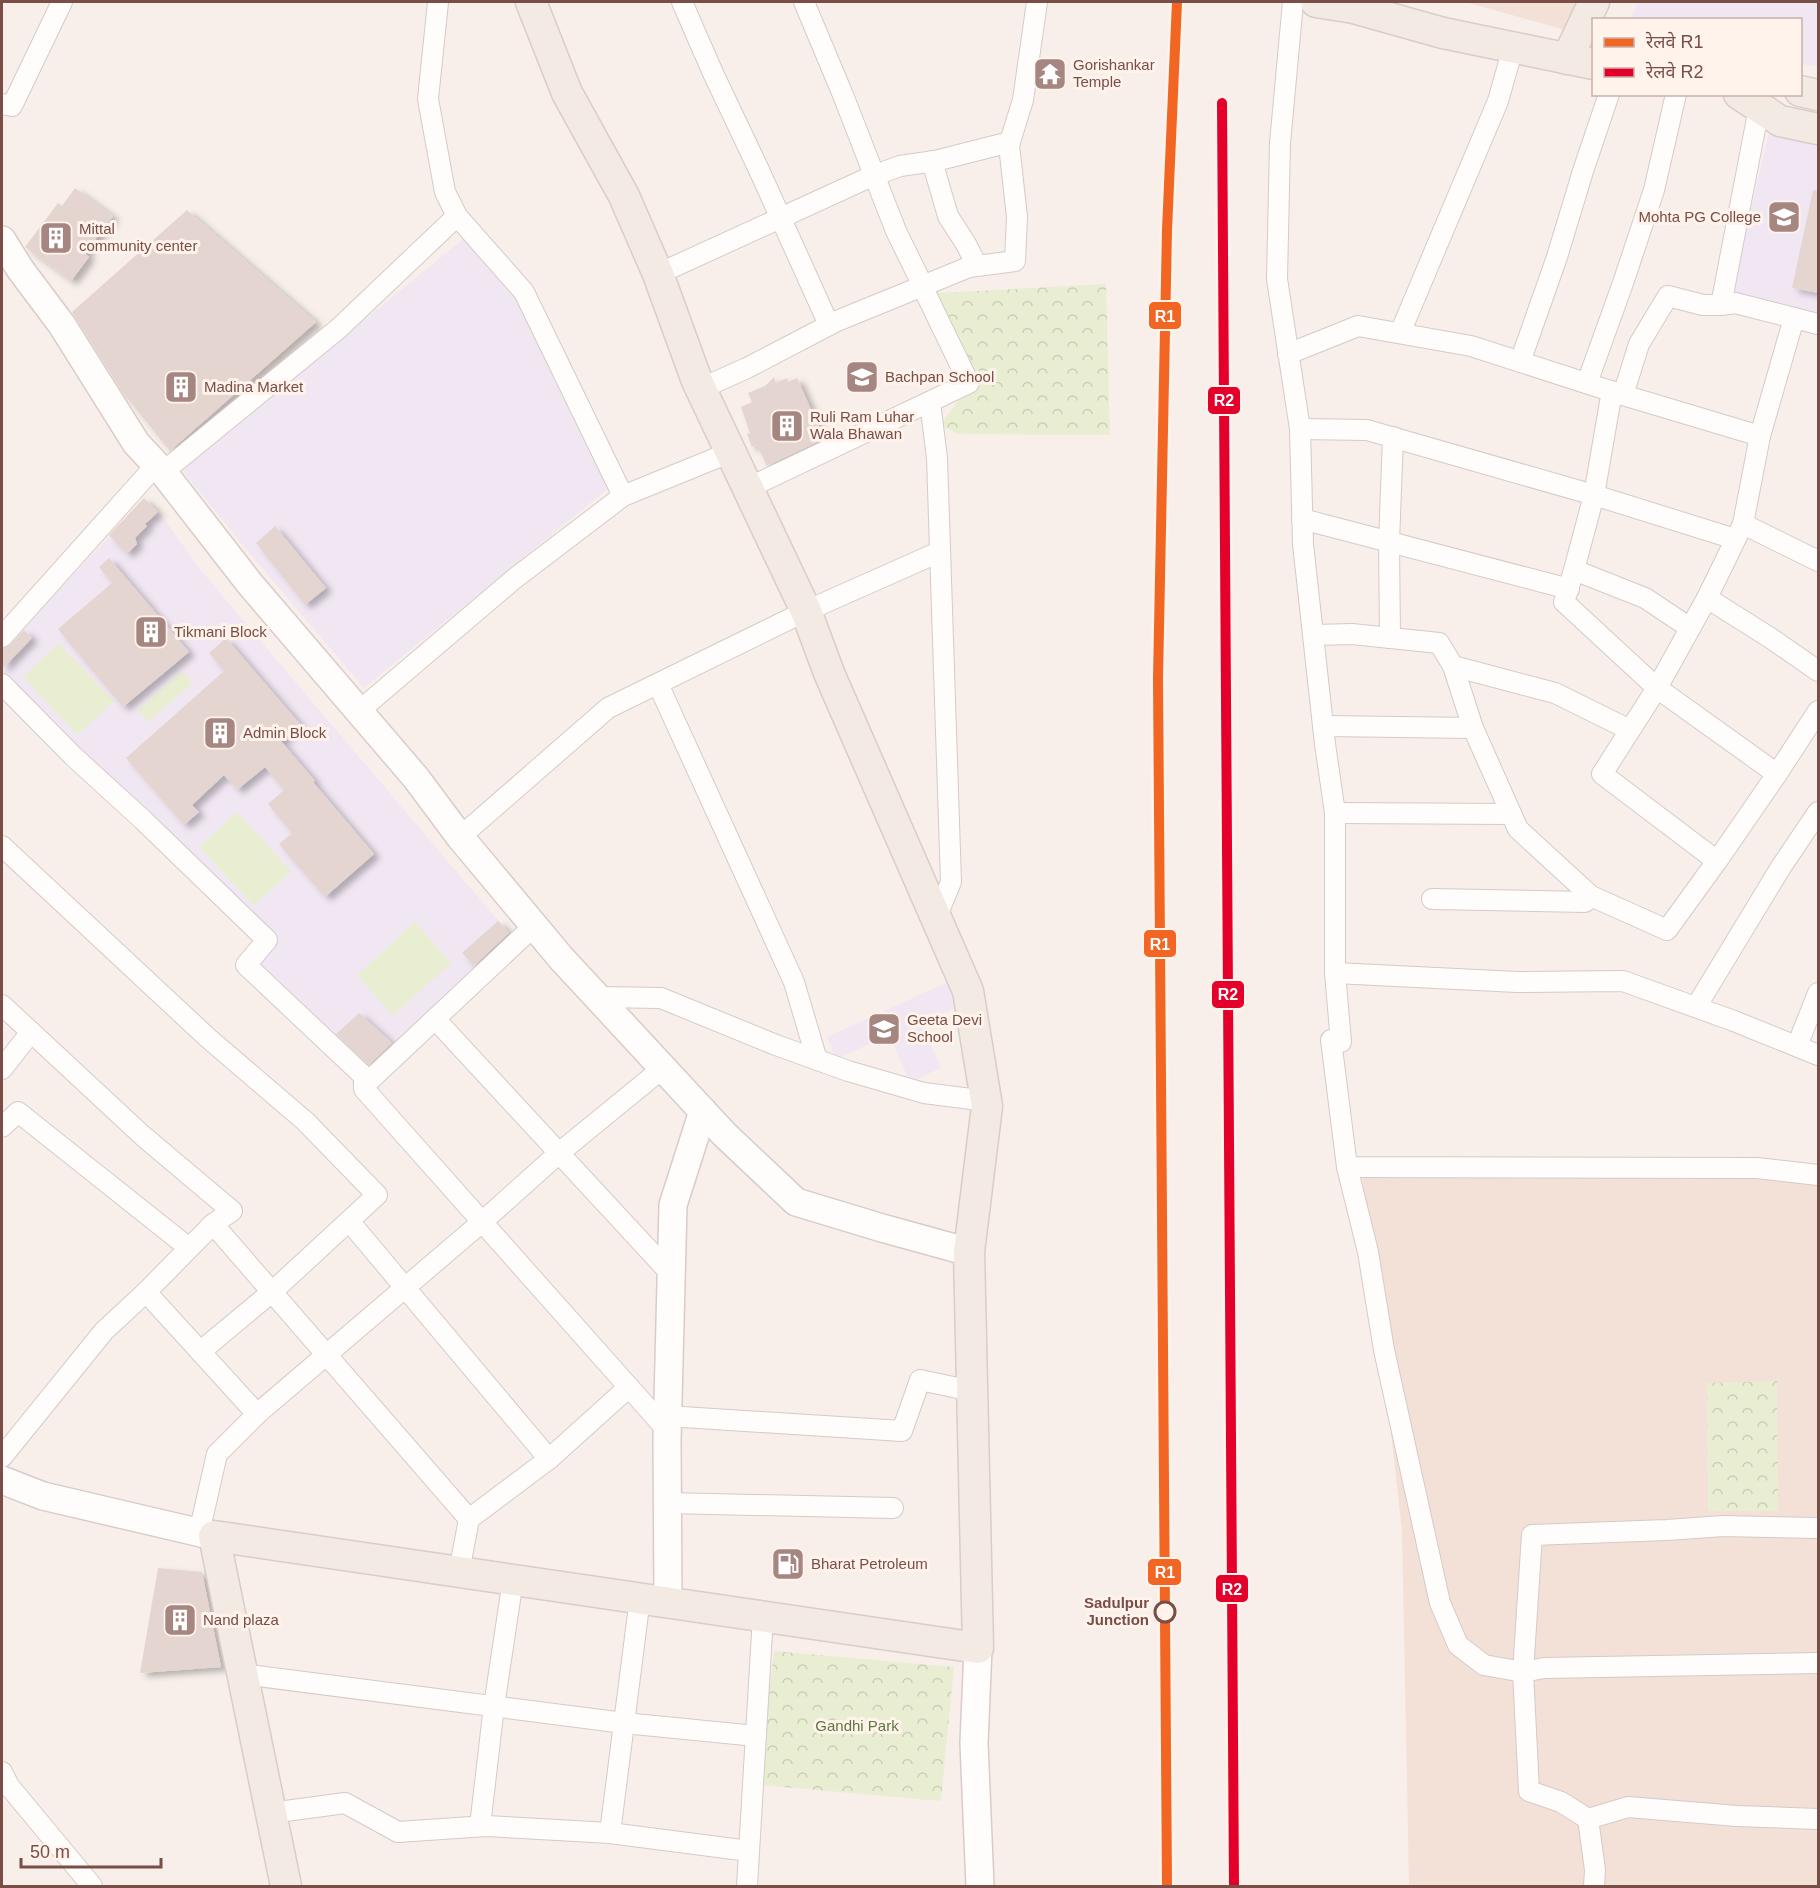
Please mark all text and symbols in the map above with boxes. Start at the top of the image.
legend [1592,18,1802,96]
text: रेलवे R1 [1645,31,1704,52]
temple icon: Gorishankar Temple [1032,56,1068,92]
place label: Gorishankar Temple [1073,56,1155,90]
text: रेलवे R2 [1645,61,1704,82]
school or university icon: Mohta PG College [1766,199,1802,235]
place label: Mohta PG College [1638,208,1761,225]
building icon: Mittal community center [38,220,74,256]
place label: Mittal community center [79,220,197,254]
line badge: R1 [1148,301,1182,330]
text: R1 [1155,308,1175,325]
school or university icon: Bachpan School [844,359,880,395]
place label: Bachpan School [885,368,994,385]
building icon: Madina Market [163,369,199,405]
place label: Madina Market [204,378,304,395]
line badge: R2 [1207,386,1241,415]
text: R2 [1214,392,1234,409]
building icon: Ruli Ram Luhar Wala Bhawan [769,408,805,444]
place label: Ruli Ram Luhar Wala Bhawan [810,408,914,442]
building icon: Tikmani Block [133,614,169,650]
place label: Tikmani Block [174,623,267,640]
building icon: Admin Block [202,715,238,751]
place label: Admin Block [243,724,327,741]
line badge: R1 [1143,929,1177,958]
text: R1 [1150,936,1170,953]
line badge: R2 [1211,980,1245,1009]
text: R2 [1218,986,1238,1003]
school or university icon: Geeta Devi School [866,1011,902,1047]
place label: Geeta Devi School [907,1011,982,1045]
fuel station icon: Bharat Petroleum [770,1546,806,1582]
place label: Bharat Petroleum [811,1555,928,1572]
line badge: R1 [1147,1558,1182,1586]
text: R1 [1155,1564,1175,1581]
line badge: R2 [1215,1574,1249,1603]
text: R2 [1222,1581,1242,1598]
place label: Sadulpur Junction [1084,1594,1149,1628]
marker: Sadulpur Junction [1154,1601,1176,1623]
building icon: Nand plaza [162,1602,198,1638]
place label: Nand plaza [203,1611,280,1628]
park label: Gandhi Park [815,1717,899,1734]
scale bar [21,1831,160,1869]
text: 50 m [30,1842,70,1862]

